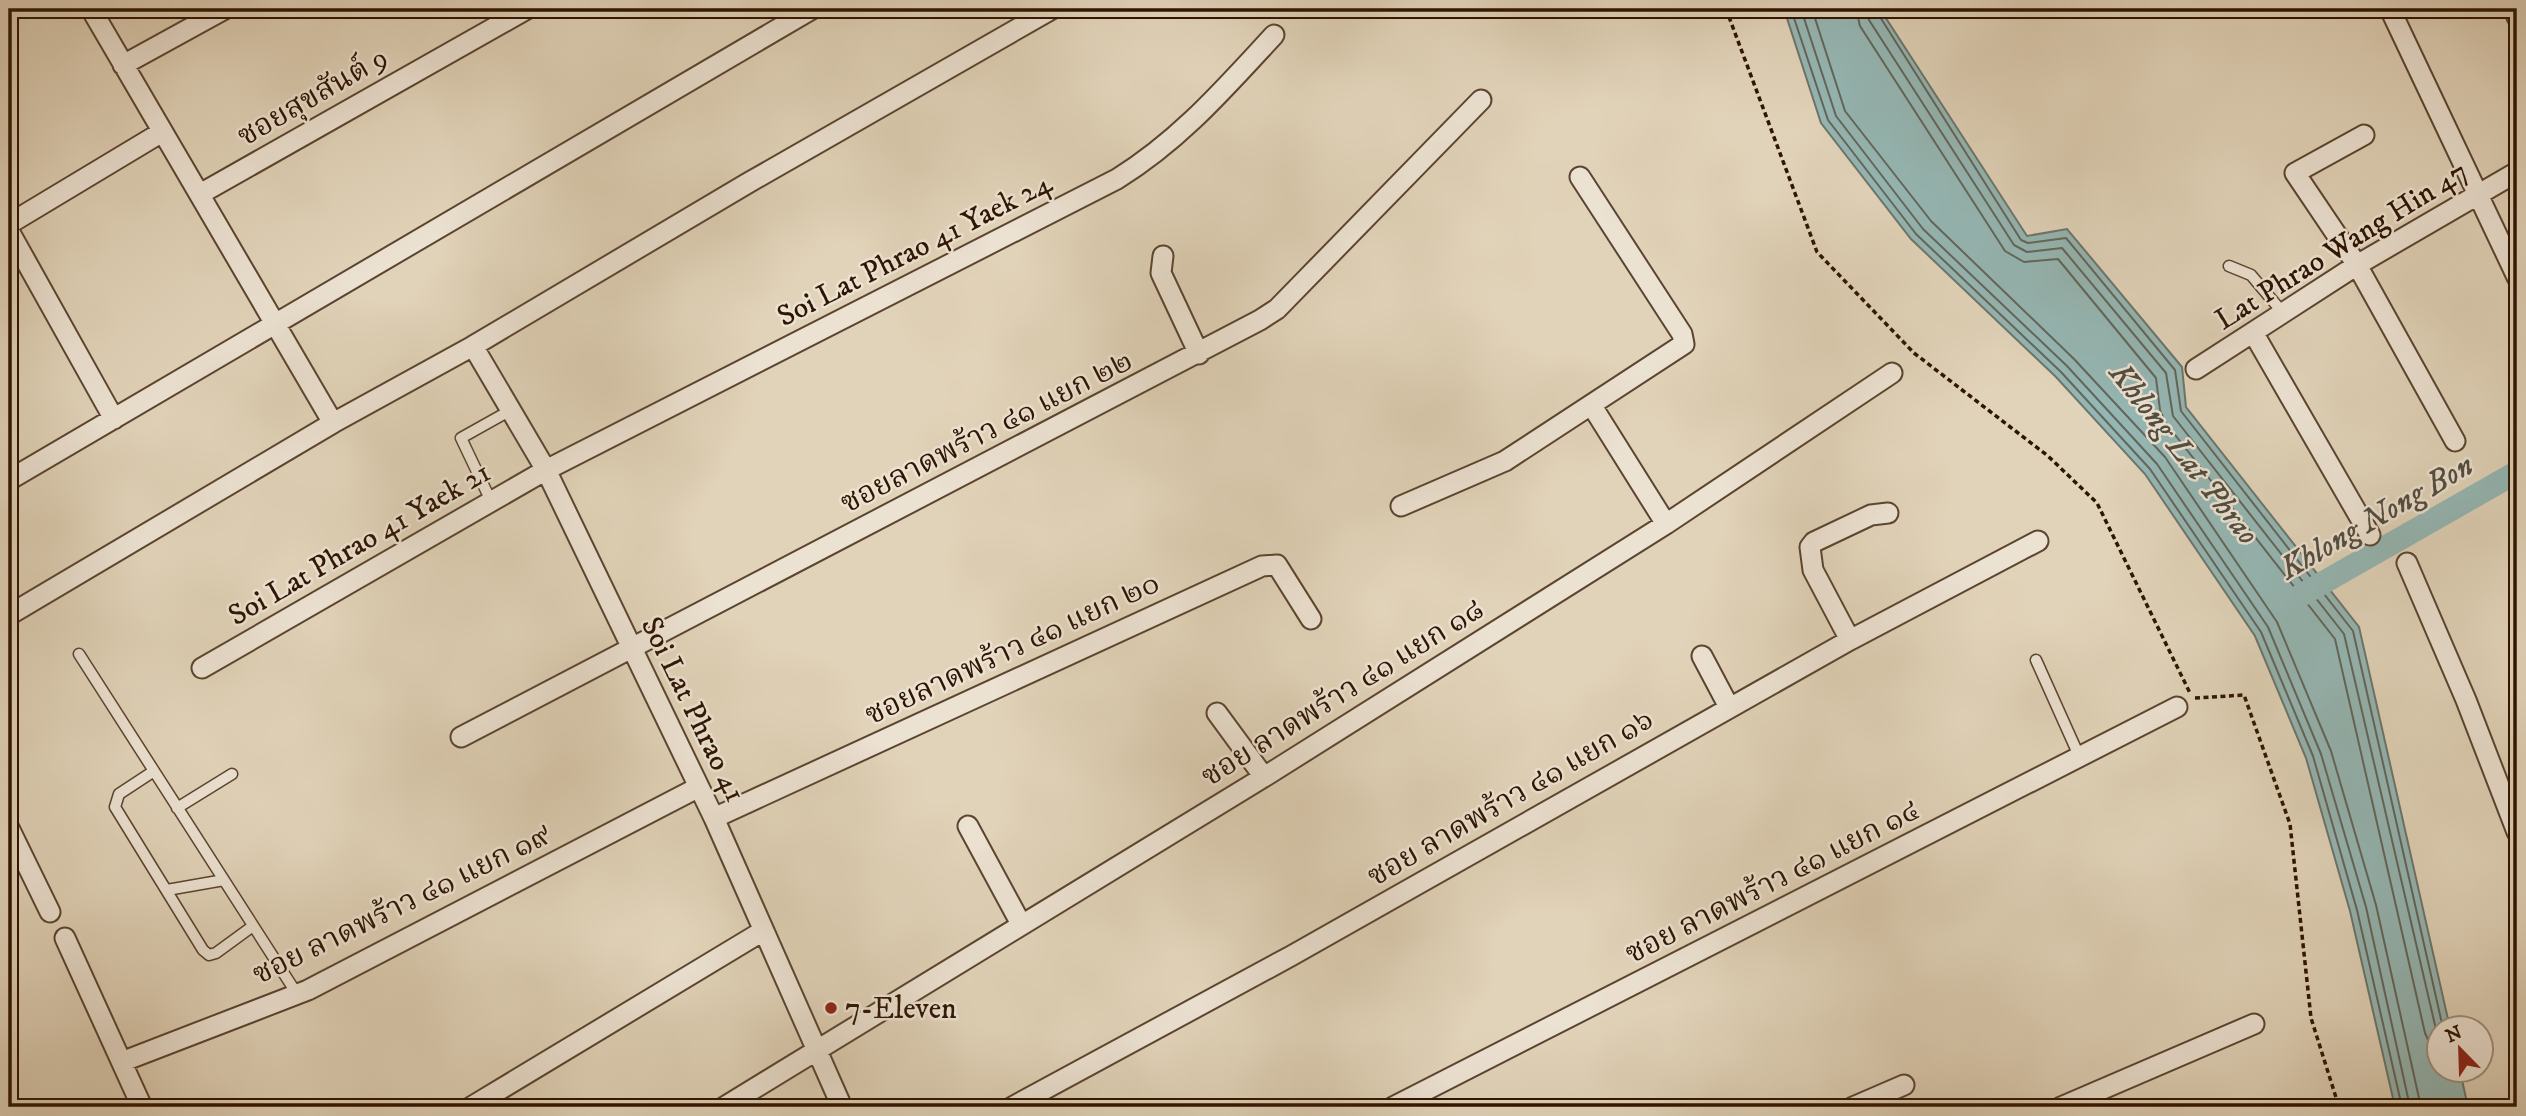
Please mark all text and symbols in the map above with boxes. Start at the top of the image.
street label: ซอยสุขสันต์ 9 [231,39,395,155]
street label: Lat Phrao Wang Hin 47 [2209,154,2475,339]
street label: Soi Lat Phrao 41 Yaek 24 [771,165,1059,336]
street label: ซอยลาดพร้าว ๔๑ แยก ๒๒ [834,343,1139,522]
water label: Khlong Lat Phrao [2099,354,2267,554]
water label: Khlong Nong Bon [2272,446,2481,590]
street label: Soi Lat Phrao 41 Yaek 21 [222,454,498,635]
street label: ซอยลาดพร้าว ๔๑ แยก ๒๐ [859,565,1166,734]
street label: ซอย ลาดพร้าว ๔๑ แยก ๑๘ [1195,591,1491,795]
street label: Soi Lat Phrao 41 [632,611,753,808]
street label: ซอย ลาดพร้าว ๔๑ แยก ๑๖ [1361,701,1661,895]
street label: ซอย ลาดพร้าว ๔๑ แยก ๑๔ [1619,792,1926,973]
street label: ซอย ลาดพร้าว ๔๑ แยก ๑๙ [247,817,557,994]
place label: 7-Eleven [845,991,957,1028]
marker: 7-Eleven [823,1000,839,1016]
north arrow [2424,1014,2494,1084]
text: N [2442,1021,2466,1048]

